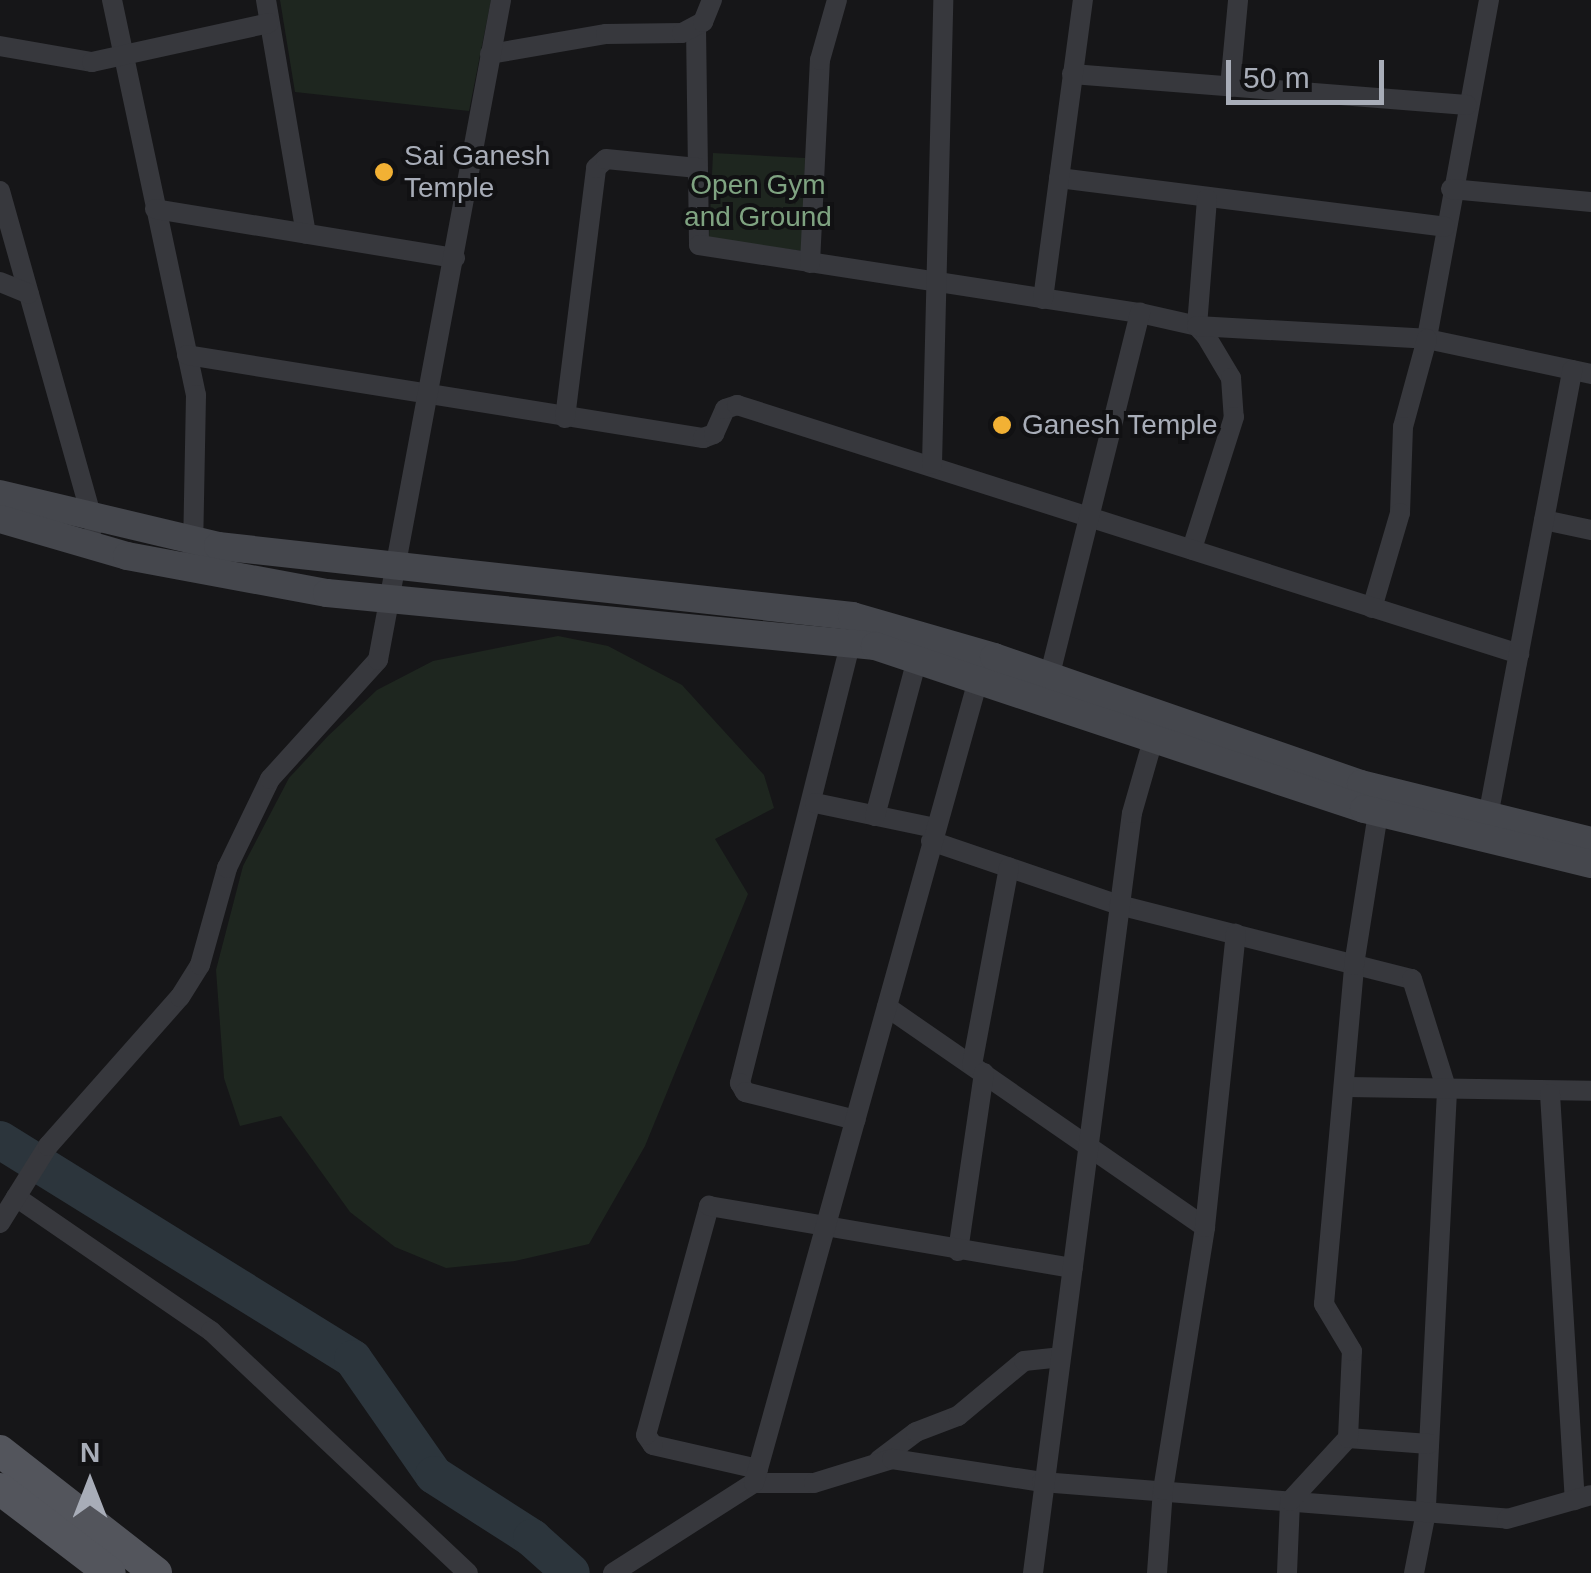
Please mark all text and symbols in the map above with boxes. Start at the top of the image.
scale bar [1231,40,1388,102]
text: 50 m [1243,61,1310,94]
place label: Sai Ganesh Temple [404,139,550,205]
marker: Sai Ganesh Temple [373,161,395,183]
park label: Open Gym and Ground [684,168,832,234]
place label: Ganesh Temple [1022,408,1218,442]
marker: Ganesh Temple [991,414,1013,436]
north arrow [40,1433,140,1533]
text: N [80,1437,100,1468]

